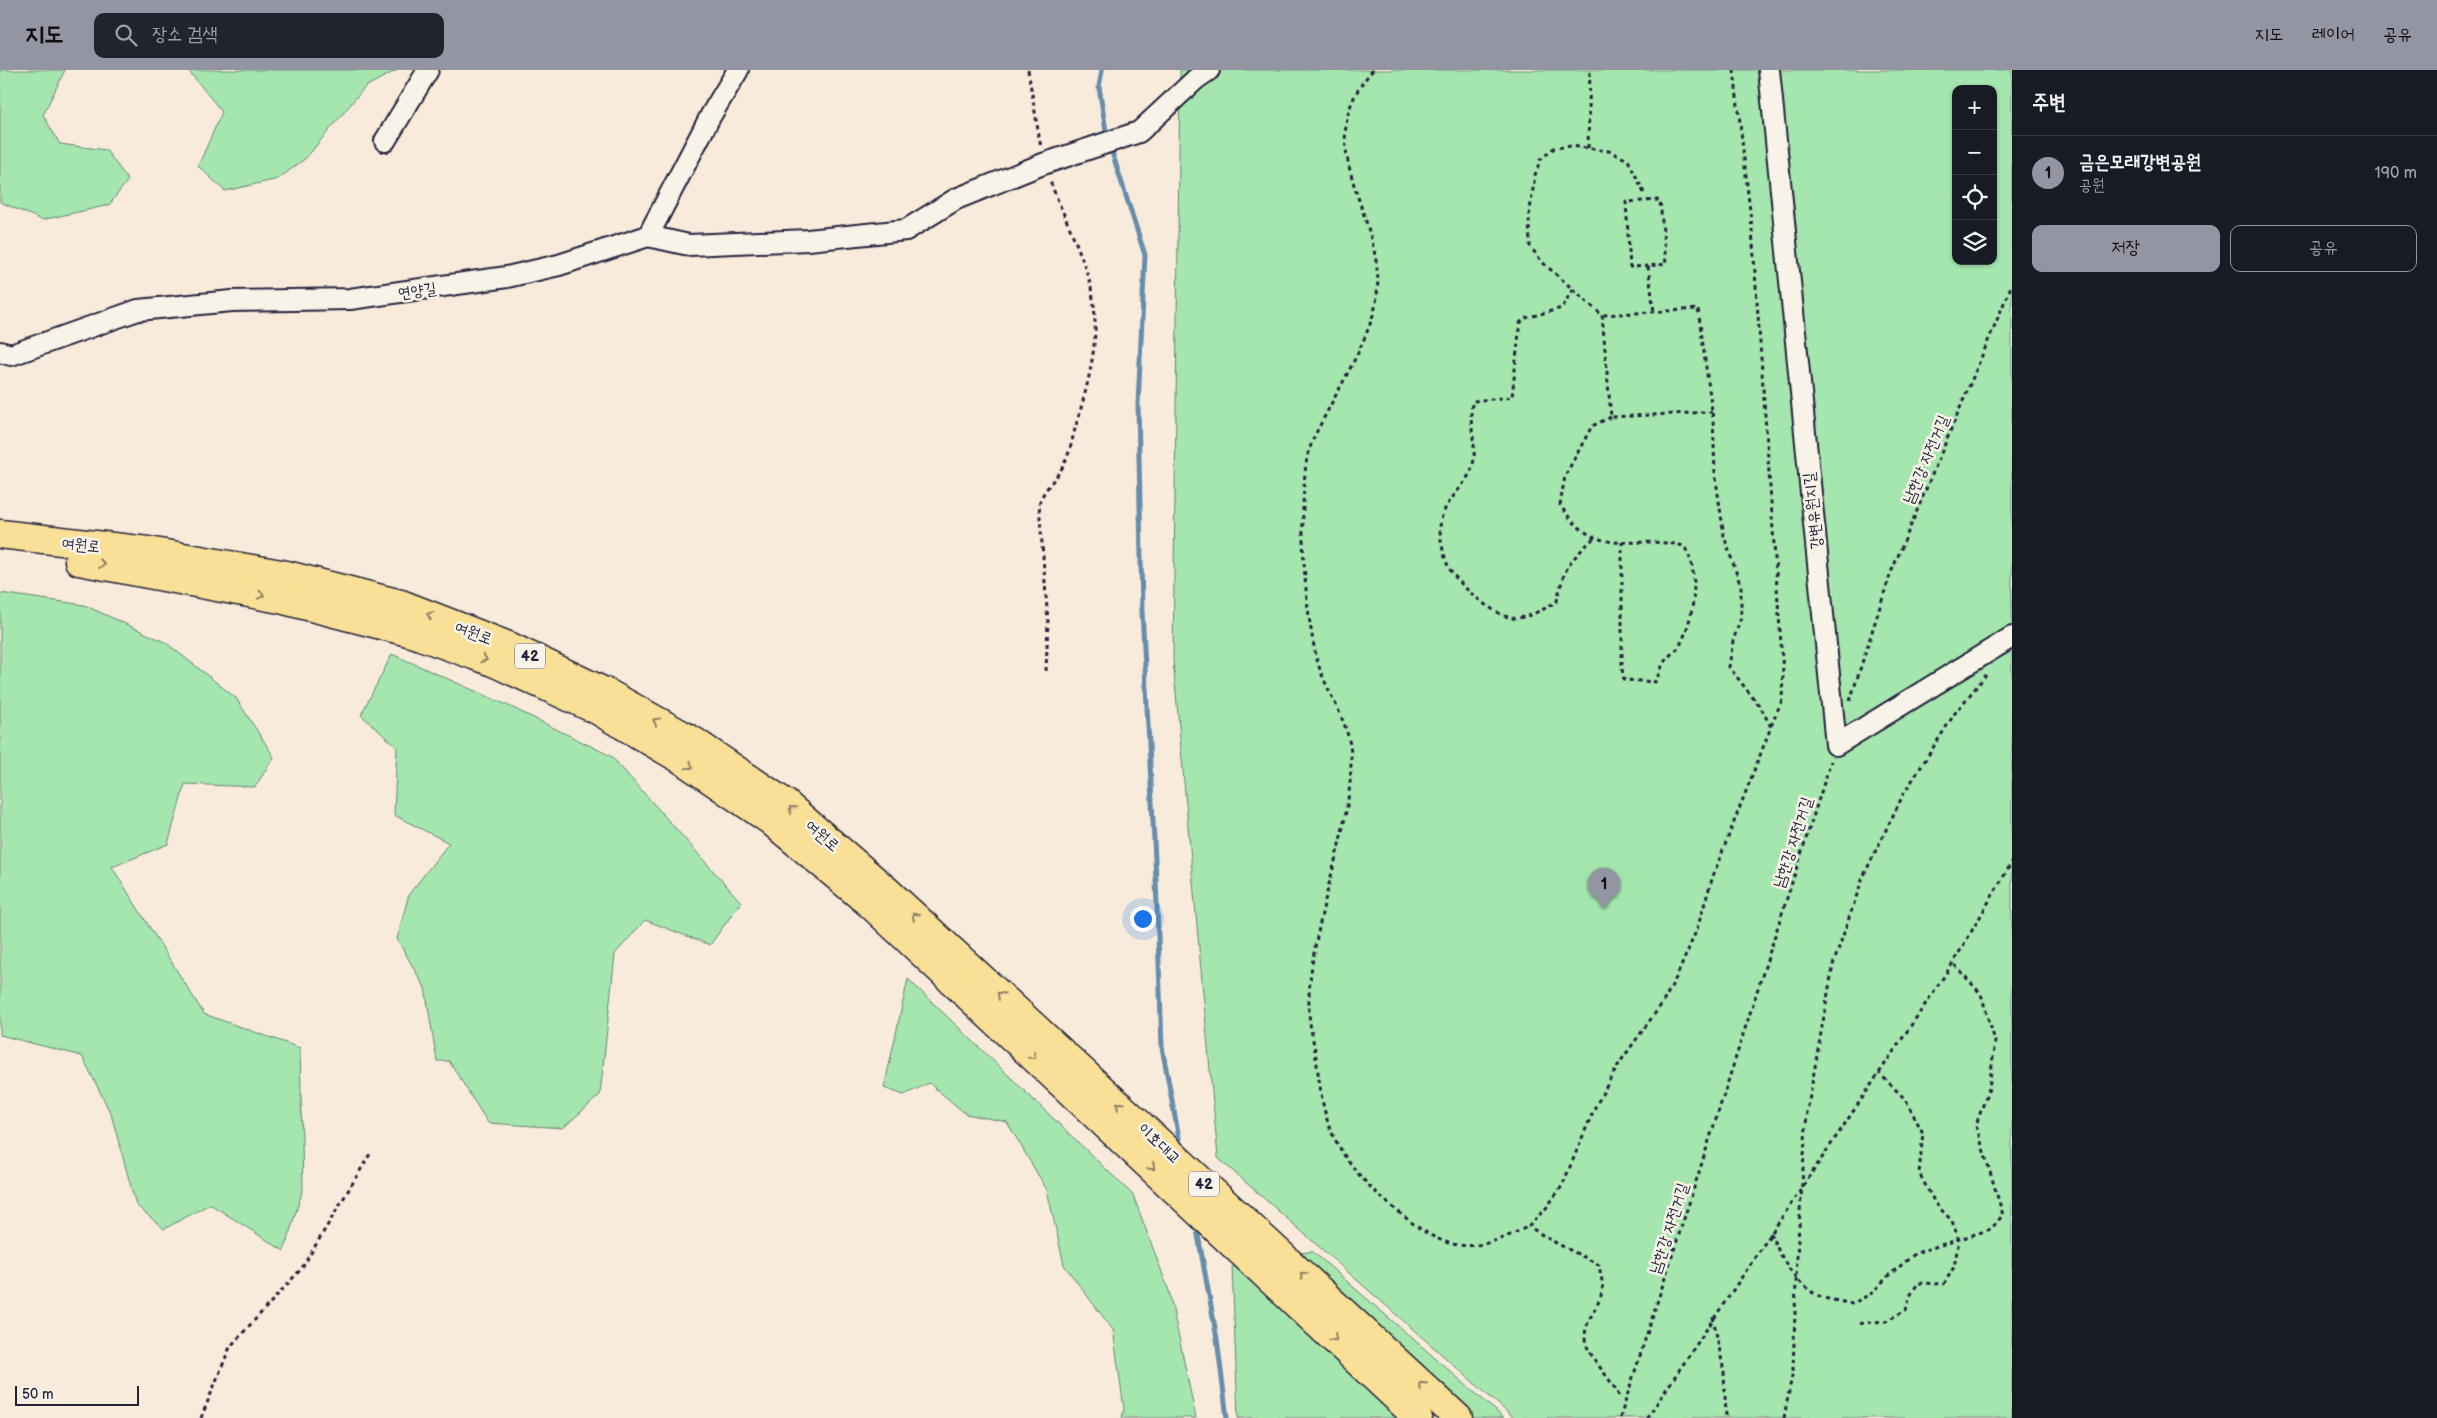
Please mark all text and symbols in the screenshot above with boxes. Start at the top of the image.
search box [94,13,444,58]
text: 지도 [25,20,64,49]
icon: search [112,21,140,49]
text: 장소 검색 [152,23,218,46]
text: 지도 [2255,24,2284,45]
text: 레이어 [2312,24,2355,45]
text: 공유 [2383,24,2412,45]
map controls [1952,85,1997,265]
button: + [1952,85,1997,130]
text: 주변 [2032,90,2066,115]
button: − [1952,130,1997,175]
text: 금은모래강변공원 [2079,151,2201,174]
text: 1 [2045,164,2051,183]
text: 190 m [2375,164,2417,183]
button: locate [1952,175,1997,220]
text: 공원 [2079,176,2105,195]
button: layers [1952,220,1997,265]
button: 저장 [2032,225,2220,272]
button: 공유 [2230,225,2417,272]
street label: 연양길 [397,279,438,304]
street label: 남한강 자전거길 [1899,412,1954,507]
street label: 강변유원지길 [1800,471,1827,550]
street label: 여원로 [61,534,101,557]
one-way arrow [97,559,106,569]
one-way arrow [257,589,266,600]
one-way arrow [426,611,435,622]
street label: 여원로 [452,618,495,649]
road number: 42 [515,644,545,668]
one-way arrow [480,653,488,663]
one-way arrow [653,717,662,727]
one-way arrow [685,760,694,769]
street label: 남한강 자전거길 [1770,795,1817,890]
one-way arrow [789,806,798,815]
street label: 여원로 [801,816,843,856]
pin: 1 [1588,868,1620,909]
your location [1130,906,1156,932]
one-way arrow [911,913,920,922]
one-way arrow [996,991,1005,1000]
one-way arrow [1027,1050,1036,1059]
one-way arrow [1116,1102,1125,1111]
street label: 이호대교 [1134,1120,1184,1169]
one-way arrow [1146,1161,1155,1170]
road number: 42 [1189,1172,1219,1196]
street label: 남한강 자전거길 [1646,1181,1693,1276]
one-way arrow [1299,1272,1308,1281]
one-way arrow [1328,1332,1337,1341]
one-way arrow [1419,1382,1428,1391]
scale bar [15,1383,139,1406]
text: 50 m [22,1386,54,1403]

